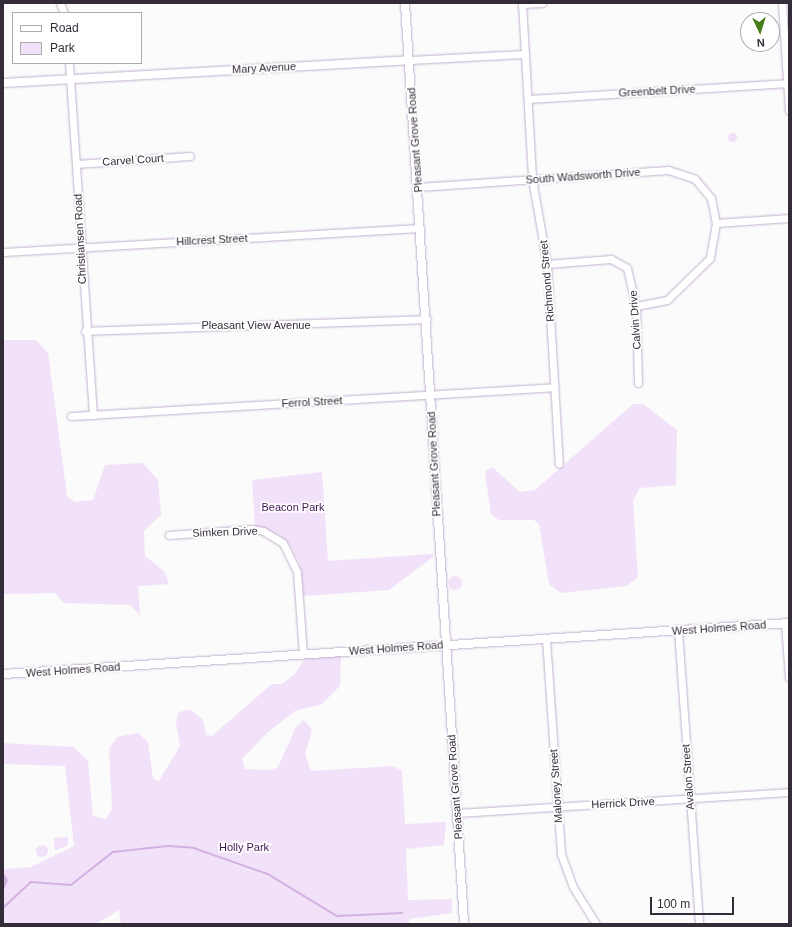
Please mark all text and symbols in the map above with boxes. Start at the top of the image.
legend [12,12,142,64]
north arrow [740,12,780,52]
text: Road [50,21,79,35]
text: N [756,37,765,49]
text: Park [50,41,75,55]
street label: Mary Avenue [231,60,297,76]
street label: Greenbelt Drive [618,82,696,100]
street label: Pleasant Grove Road [405,87,425,193]
street label: Carvel Court [102,151,164,169]
street label: South Wadsworth Drive [525,165,641,187]
street label: Christiansen Road [71,193,89,285]
street label: Hillcrest Street [176,232,248,248]
street label: Richmond Street [537,240,557,322]
street label: Calvin Drive [626,290,644,350]
street label: Pleasant View Avenue [201,318,311,332]
street label: Ferrol Street [281,394,343,410]
street label: Pleasant Grove Road [425,411,443,517]
park label: Beacon Park [262,500,324,514]
street label: Simken Drive [192,524,258,540]
street label: West Holmes Road [671,618,767,638]
street label: West Holmes Road [348,638,444,658]
street label: West Holmes Road [25,660,121,680]
street label: Pleasant Grove Road [445,734,465,840]
street label: Avalon Street [679,744,697,810]
street label: Maloney Street [547,749,565,823]
street label: Herrick Drive [591,795,655,811]
park label: Holly Park [219,840,269,854]
scale bar [652,889,736,915]
text: 100 m [657,897,690,911]

